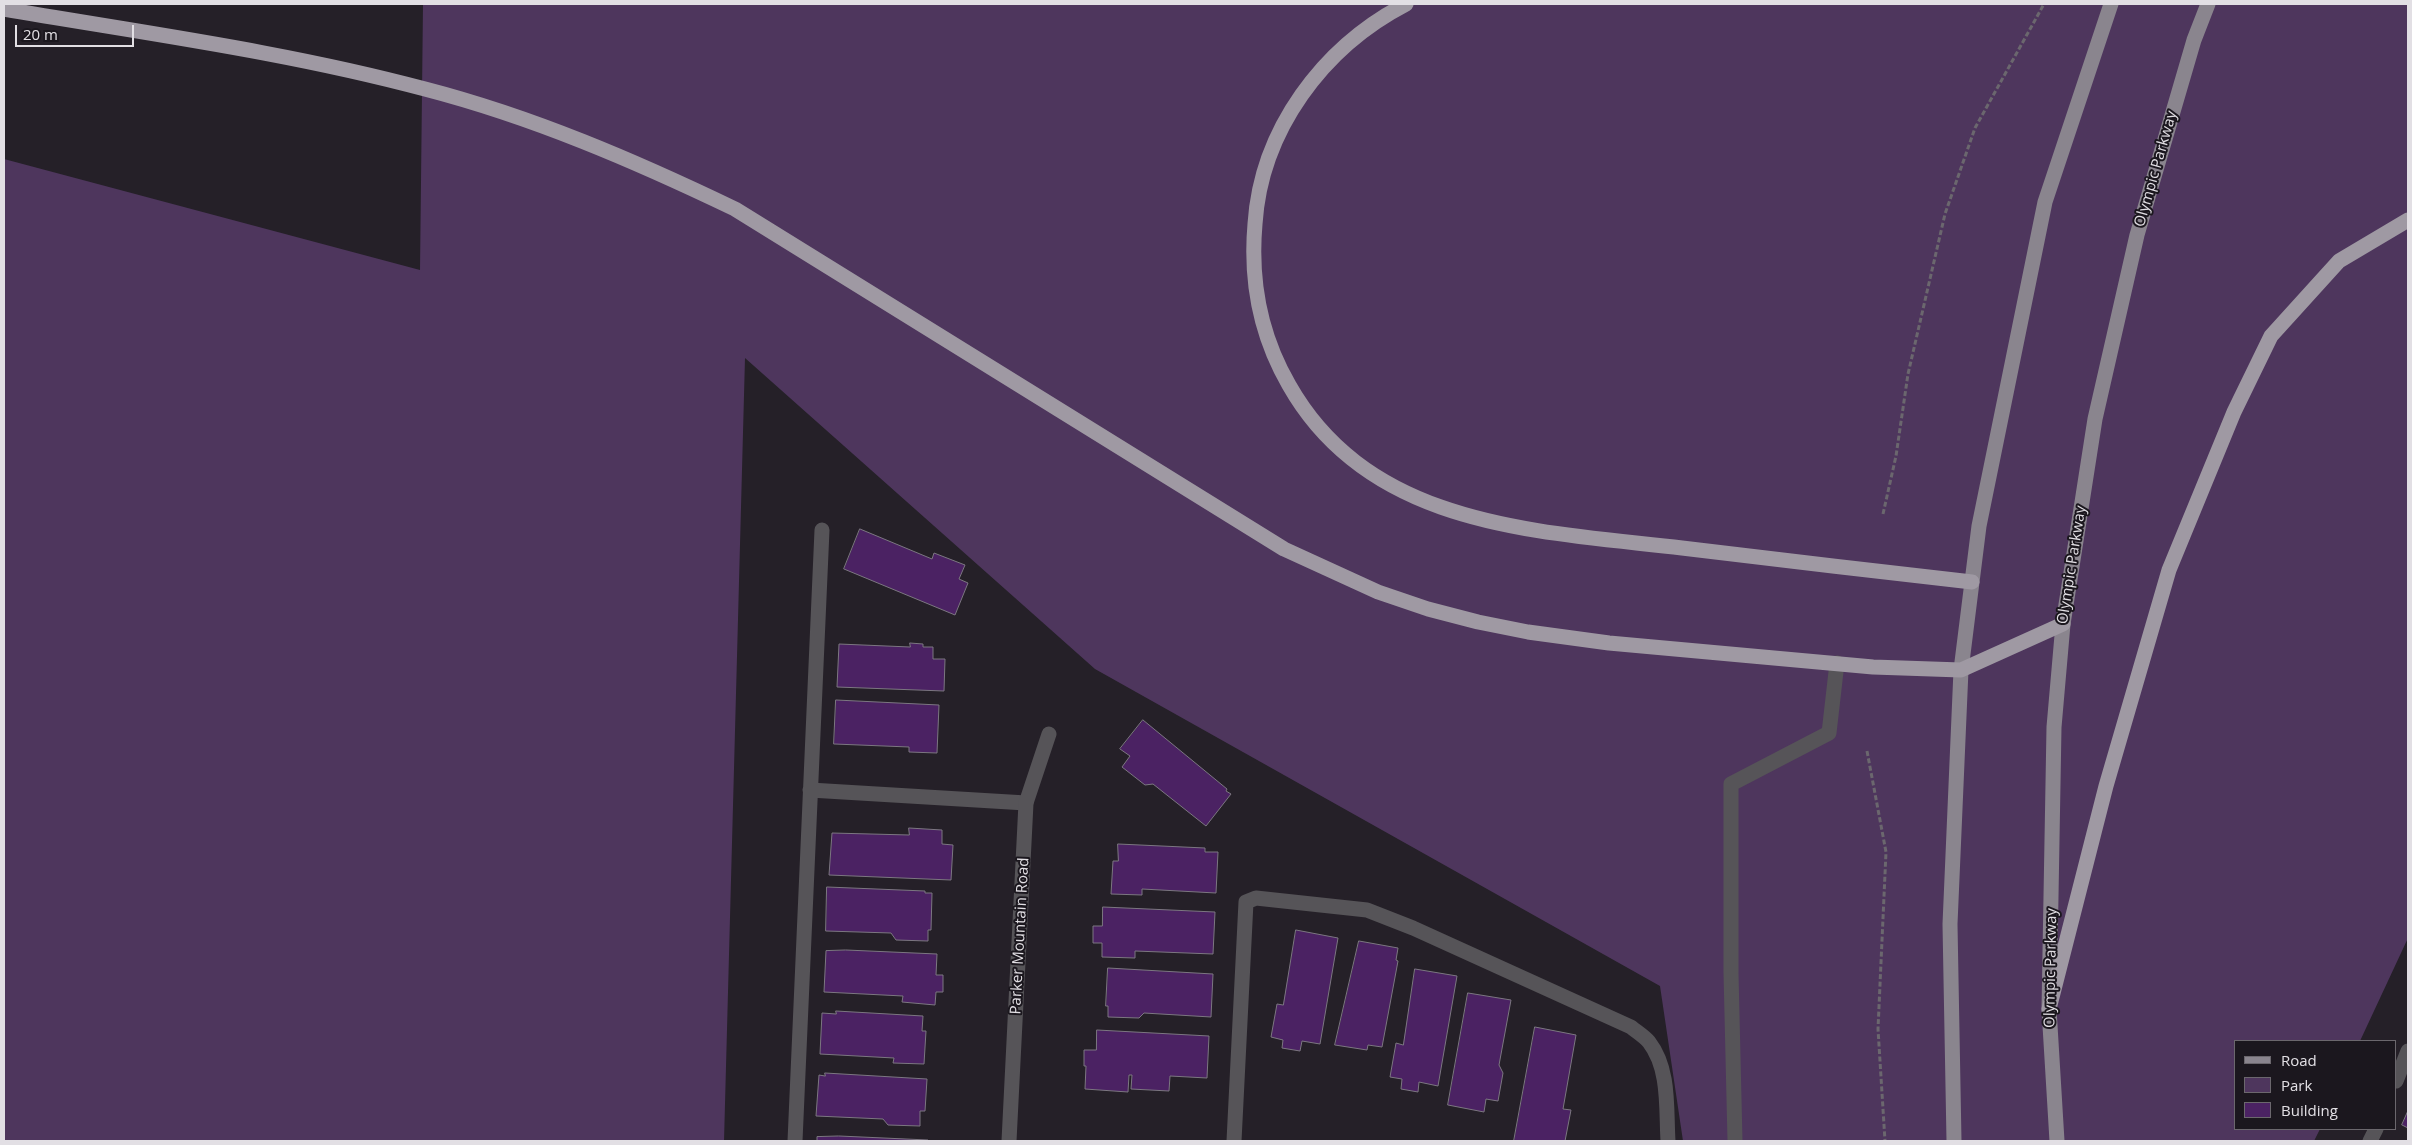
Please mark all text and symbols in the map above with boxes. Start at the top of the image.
scale bar [18,15,136,47]
text: 20 m [23,24,58,44]
street label: Olympic Parkway [2131,109,2181,229]
street label: Olympic Parkway [2054,504,2090,626]
street label: Parker Mountain Road [1007,857,1033,1015]
street label: Olympic Parkway [2041,908,2061,1028]
legend [2234,1040,2397,1130]
text: Road [2281,1050,2317,1070]
text: Park [2281,1075,2312,1095]
text: Building [2281,1100,2338,1120]

